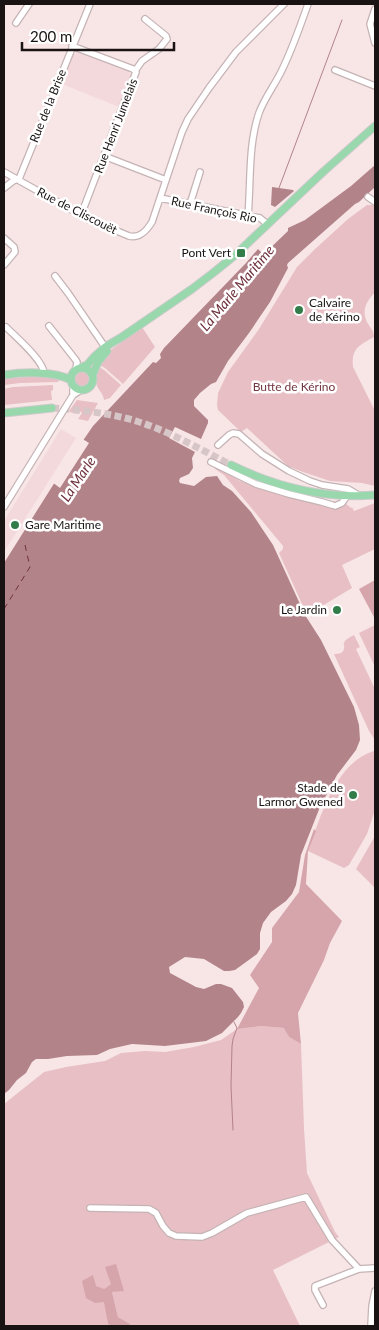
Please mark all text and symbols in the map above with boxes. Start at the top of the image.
scale bar [22,20,175,52]
text: 200 m [30,27,72,45]
street label: Rue de la Brise [26,67,69,145]
street label: Rue Henri Jumelais [91,76,140,175]
street label: Rue de Cliscouët [35,184,121,238]
street label: Rue François Rio [170,193,259,226]
water label: La Marle Maritime [196,241,278,334]
place label: Pont Vert [182,245,232,260]
marker: Pont Vert [235,247,247,259]
place label: Calvaire de Kérino [309,295,360,324]
marker: Calvaire de Kérino [293,304,305,316]
park label: Butte de Kérino [253,379,335,394]
water label: La Marle [56,453,99,504]
place label: Gare Maritime [25,517,101,532]
marker: Gare Maritime [9,519,21,531]
place label: Le Jardin [281,602,327,617]
marker: Le Jardin [331,604,343,616]
place label: Stade de Larmor Gwened [259,780,343,809]
marker: Stade de Larmor Gwened [347,789,359,801]

